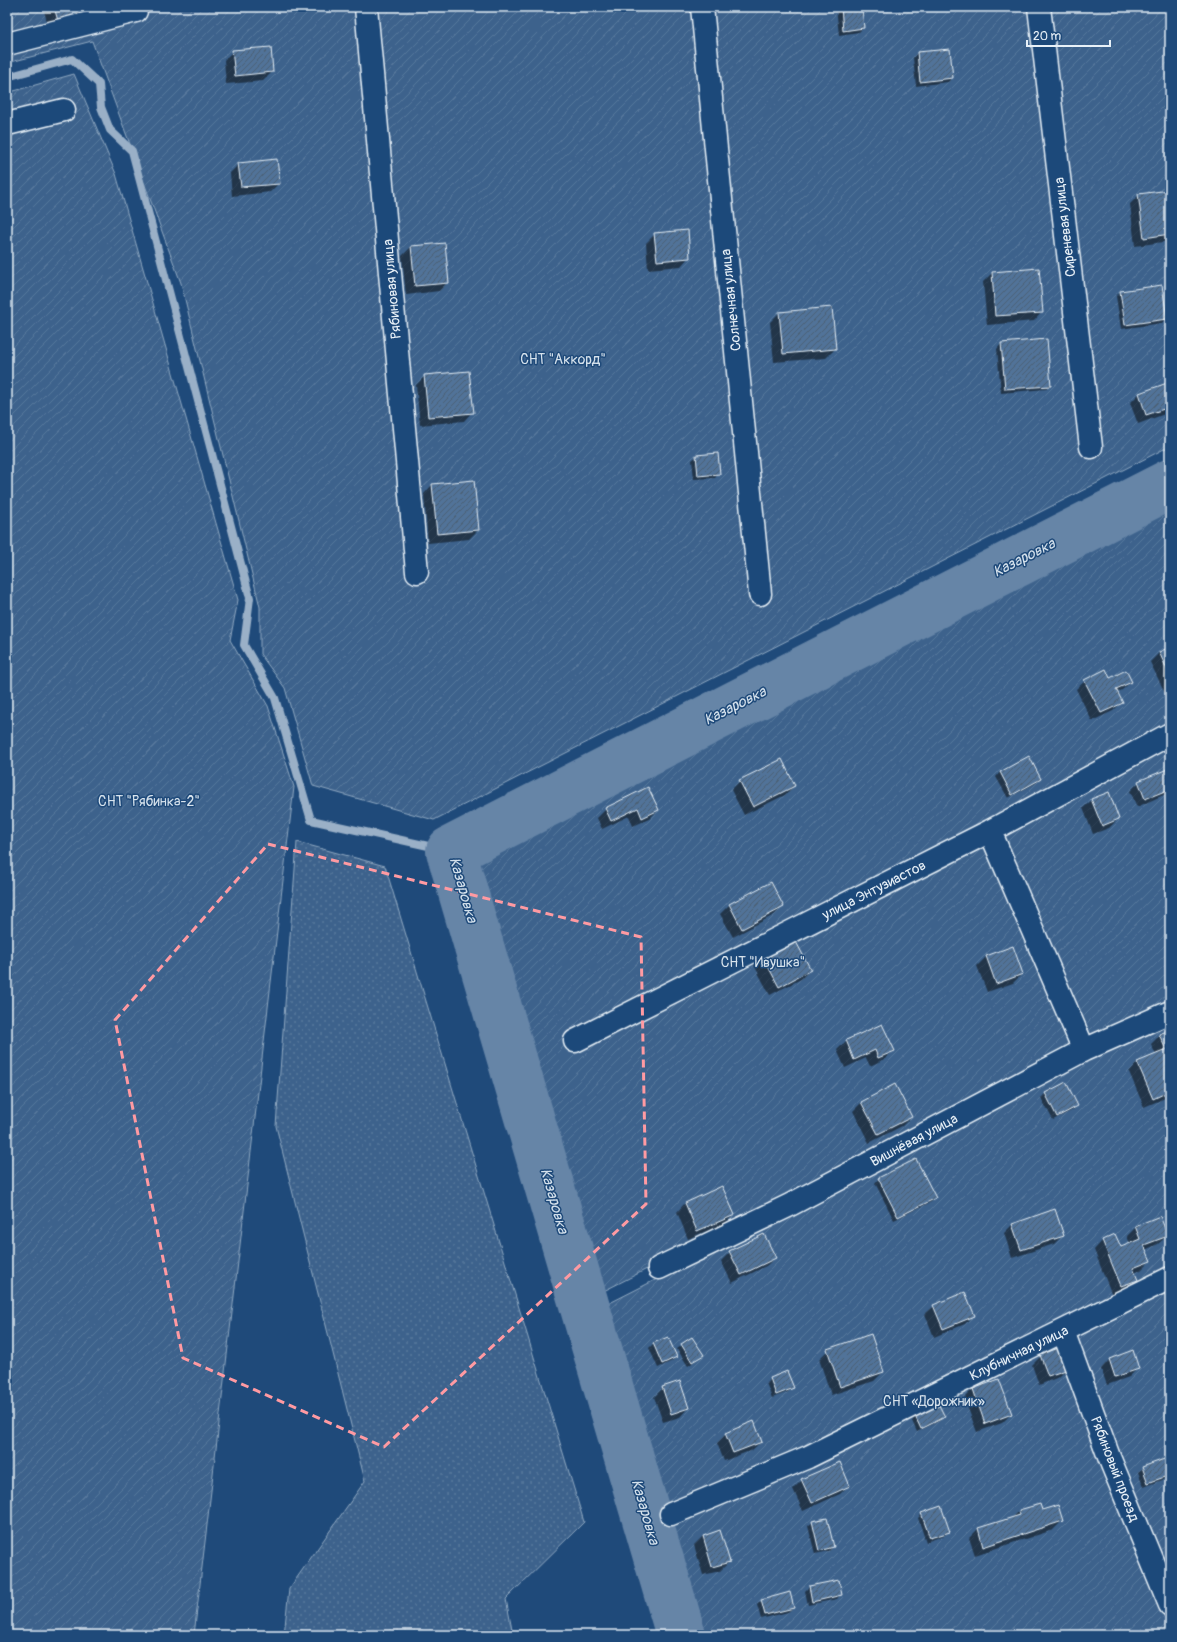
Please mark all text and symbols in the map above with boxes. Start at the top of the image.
scale bar [1027,22,1110,48]
text: 20 m [1033,29,1062,44]
street label: Сиреневая улица [1050,176,1080,278]
street label: Рябиновая улица [379,238,405,340]
street label: Солнечная улица [717,248,745,352]
park label: СНТ "Аккорд" [520,351,606,368]
water label: Казаровка [990,534,1059,582]
water label: Казаровка [701,682,770,730]
park label: СНТ "Рябинка-2" [98,793,200,810]
water label: Казаровка [445,855,482,926]
street label: улица Энтузиастов [818,856,929,924]
park label: СНТ "Ивушка" [721,954,805,971]
street label: Вишнёвая улица [867,1110,961,1170]
water label: Казаровка [536,1166,573,1237]
street label: Клубничная улица [967,1322,1071,1384]
park label: СНТ «Дорожник» [883,1393,985,1410]
street label: Рябиновый проезд [1087,1414,1143,1525]
water label: Казаровка [627,1477,664,1548]

